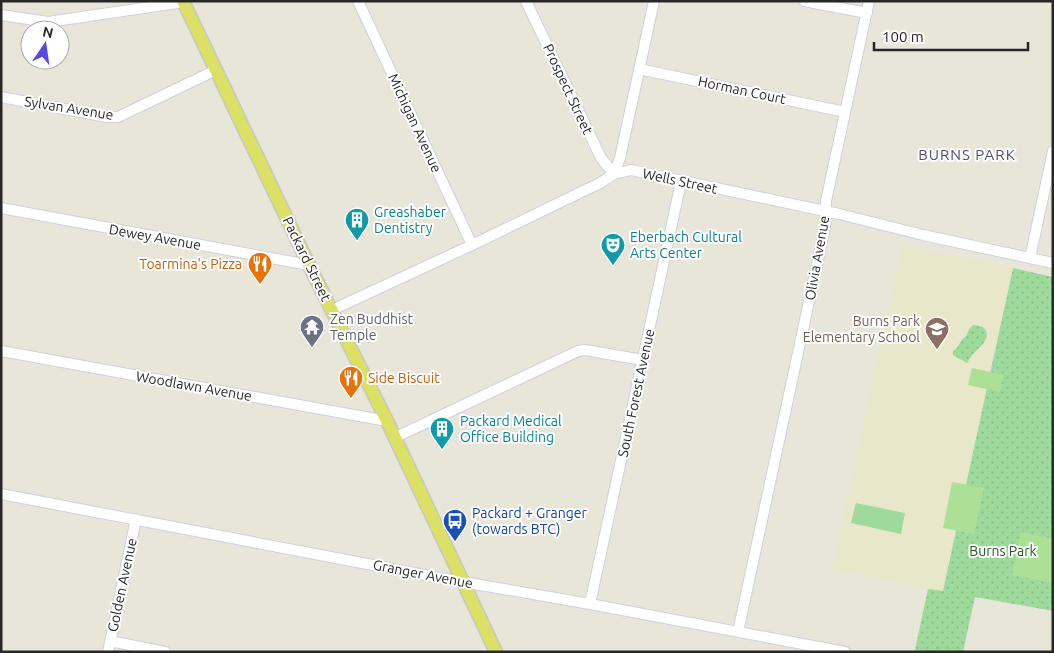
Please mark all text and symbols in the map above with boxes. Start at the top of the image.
north arrow [20,20,70,70]
scale bar [874,20,1028,52]
text: N [41,23,55,41]
text: 100 m [882,28,924,45]
street label: Prospect Street [540,41,596,137]
street label: Michigan Avenue [385,71,445,175]
street label: Horman Court [697,73,788,107]
street label: Sylvan Avenue [23,93,115,123]
district label: BURNS PARK [918,146,1016,163]
street label: Wells Street [641,165,719,197]
place label: Greashaber Dentistry [374,204,447,236]
building icon: Greashaber Dentistry [344,207,370,241]
street label: Packard Street [280,214,335,304]
street label: Olivia Avenue [802,214,832,302]
street label: Dewey Avenue [108,221,202,253]
place label: Eberbach Cultural Arts Center [630,229,742,261]
theatre icon: Eberbach Cultural Arts Center [600,232,626,266]
restaurant icon: Toarmina's Pizza [247,251,273,285]
place label: Toarmina's Pizza [139,256,242,272]
place label: Zen Buddhist Temple [330,311,414,343]
place label: Burns Park Elementary School [803,313,920,345]
temple icon: Zen Buddhist Temple [299,314,325,348]
school or university icon: Burns Park Elementary School [924,316,950,350]
street label: South Forest Avenue [615,327,657,459]
restaurant icon: Side Biscuit [338,365,364,399]
street label: Woodlawn Avenue [135,368,253,404]
place label: Side Biscuit [368,370,440,386]
place label: Packard Medical Office Building [460,413,562,445]
building icon: Packard Medical Office Building [429,416,455,450]
place label: Packard + Granger (towards BTC) [472,505,588,537]
bus stop icon: Packard + Granger (towards BTC) [442,508,468,542]
street label: Golden Avenue [104,537,140,633]
park label: Burns Park [969,543,1037,559]
street label: Granger Avenue [372,556,474,592]

